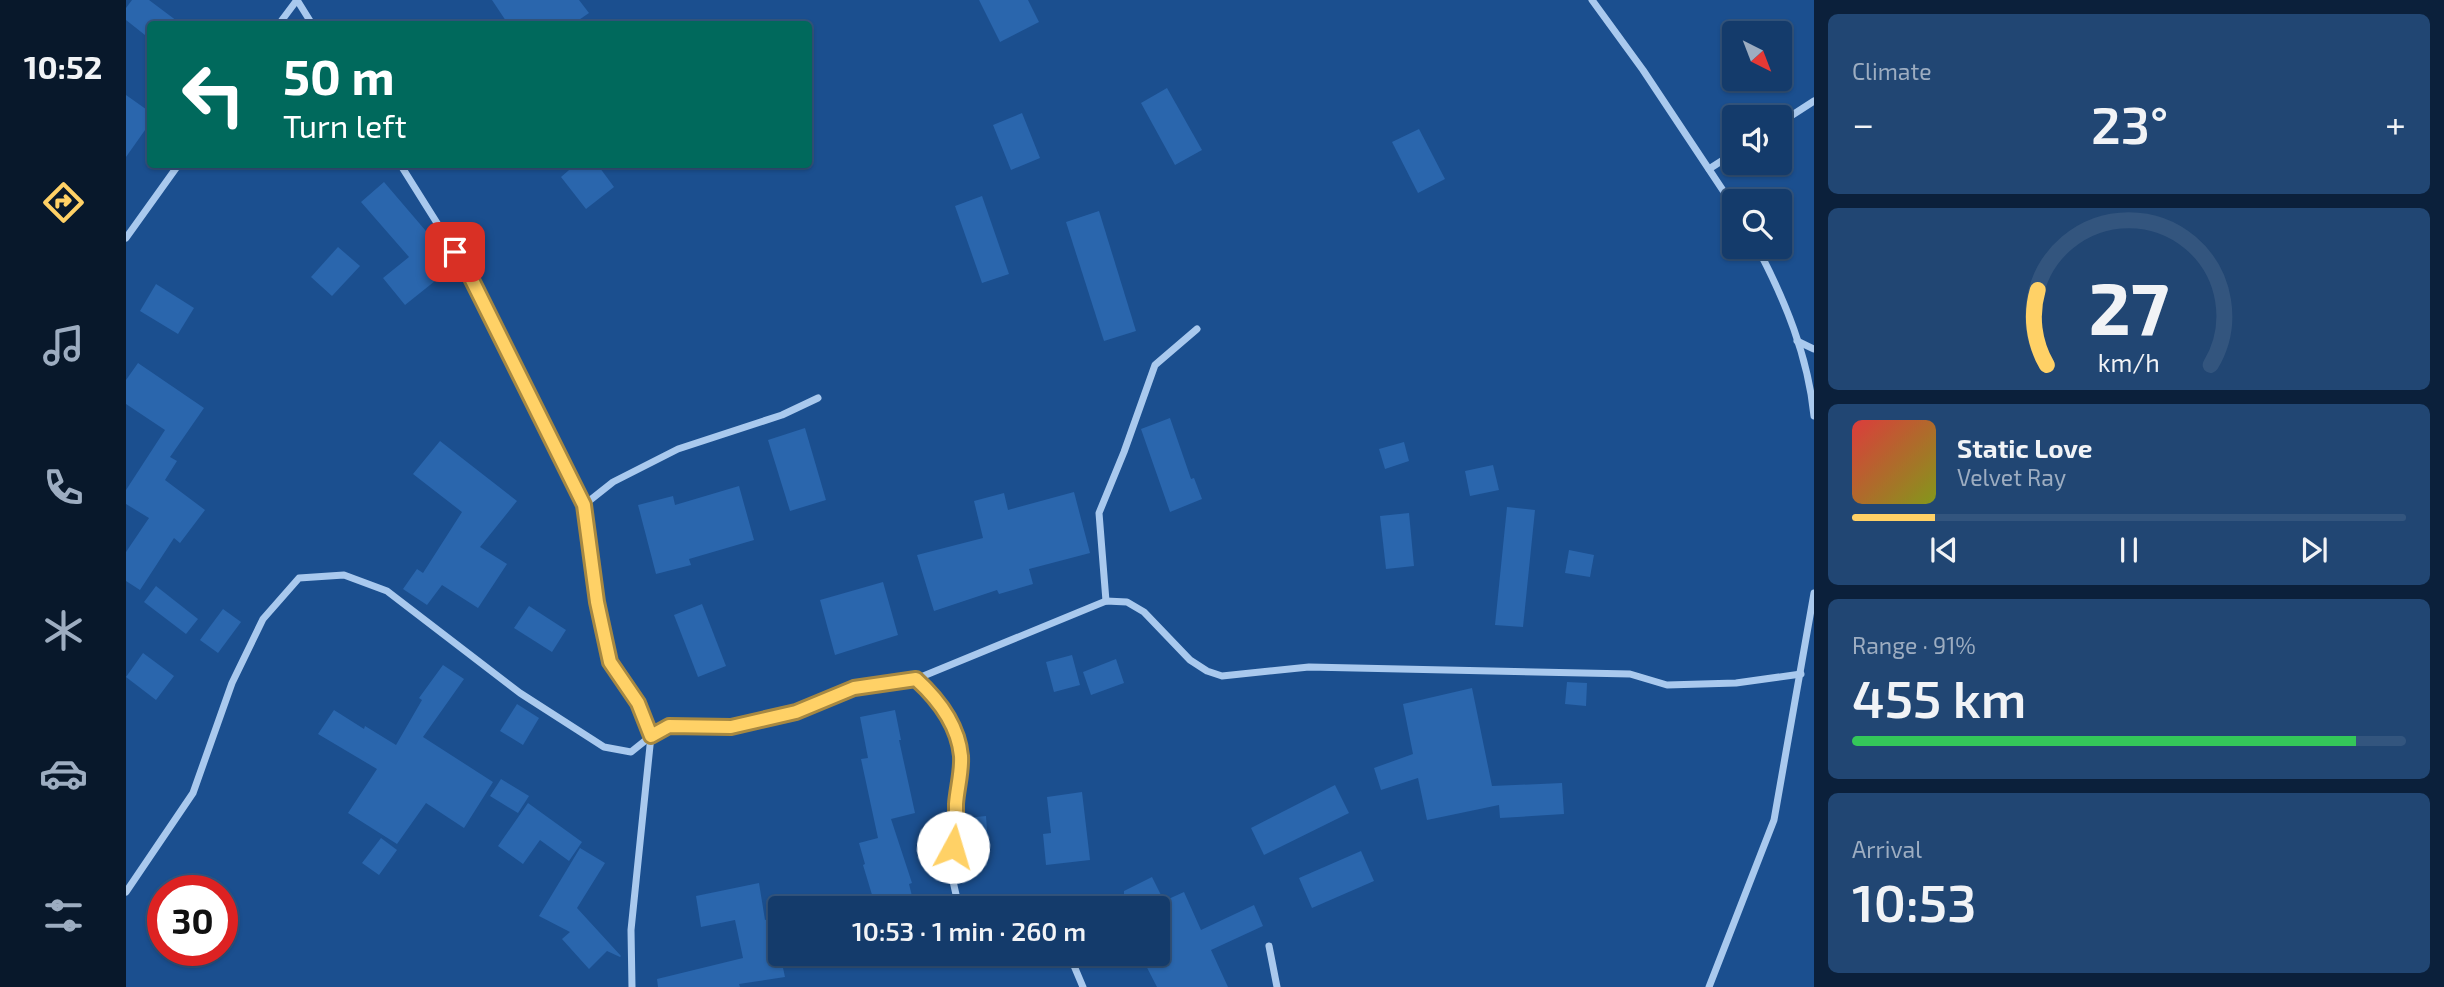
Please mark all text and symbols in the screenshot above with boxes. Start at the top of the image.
north arrow [1722,21,1792,91]
map controls [1722,21,1792,259]
text: 50 m [283,46,395,105]
text: 10:52 [24,47,102,85]
icon: left [168,49,259,140]
text: Climate [1852,57,1932,85]
text: 23° [2091,92,2168,154]
text: − [1852,100,1874,146]
text: + [2385,100,2406,146]
button: sound [1722,105,1792,175]
text: Turn left [283,106,407,144]
icon: directions [39,178,88,227]
button: search [1722,189,1792,259]
pin [425,222,485,282]
icon: arrive [436,233,474,271]
text: 27 [2089,263,2169,351]
icon: music [39,321,88,370]
text: km/h [2098,347,2160,377]
text: Static Love [1957,432,2093,463]
icon: phone [39,463,88,512]
text: Velvet Ray [1957,463,2066,491]
icon: previous [1925,531,1963,569]
icon: pause [2110,531,2148,569]
icon: next [2295,531,2333,569]
icon: climate [39,606,88,655]
text: Range · 91% [1852,631,1976,659]
text: 455 km [1852,666,2026,728]
icon: car [39,749,88,798]
position arrow [916,810,990,884]
text: Arrival [1852,835,1922,863]
text: 10:53 [1852,870,1976,932]
speed limit sign: 30 [147,875,238,966]
icon: filters [39,891,88,940]
text: 10:53 · 1 min · 260 m [852,915,1086,946]

